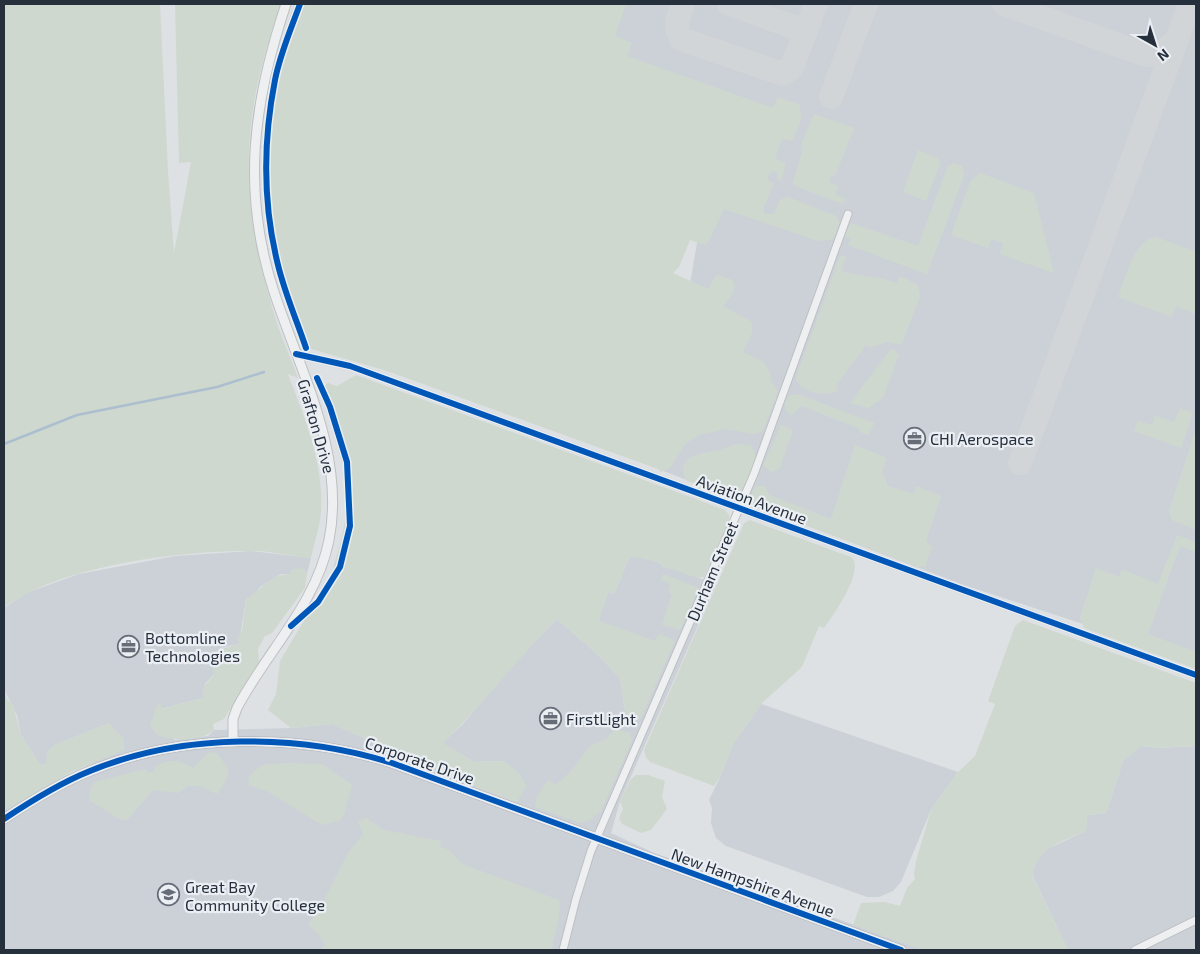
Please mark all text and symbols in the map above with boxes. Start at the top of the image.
north arrow [1130,20,1180,70]
text: N [1154,46,1173,65]
street label: Grafton Drive [294,377,340,475]
office icon: CHI Aerospace [902,426,926,450]
place label: CHI Aerospace [930,429,1034,448]
street label: Aviation Avenue [694,470,810,528]
street label: Durham Street [682,518,742,624]
place label: Bottomline Technologies [145,628,240,665]
office icon: Bottomline Technologies [117,634,141,658]
office icon: FirstLight [538,706,562,730]
place label: FirstLight [566,709,636,728]
street label: Corporate Drive [363,732,477,788]
street label: New Hampshire Avenue [669,844,837,920]
place label: Great Bay Community College [185,877,325,914]
school or university icon: Great Bay Community College [157,883,181,907]

